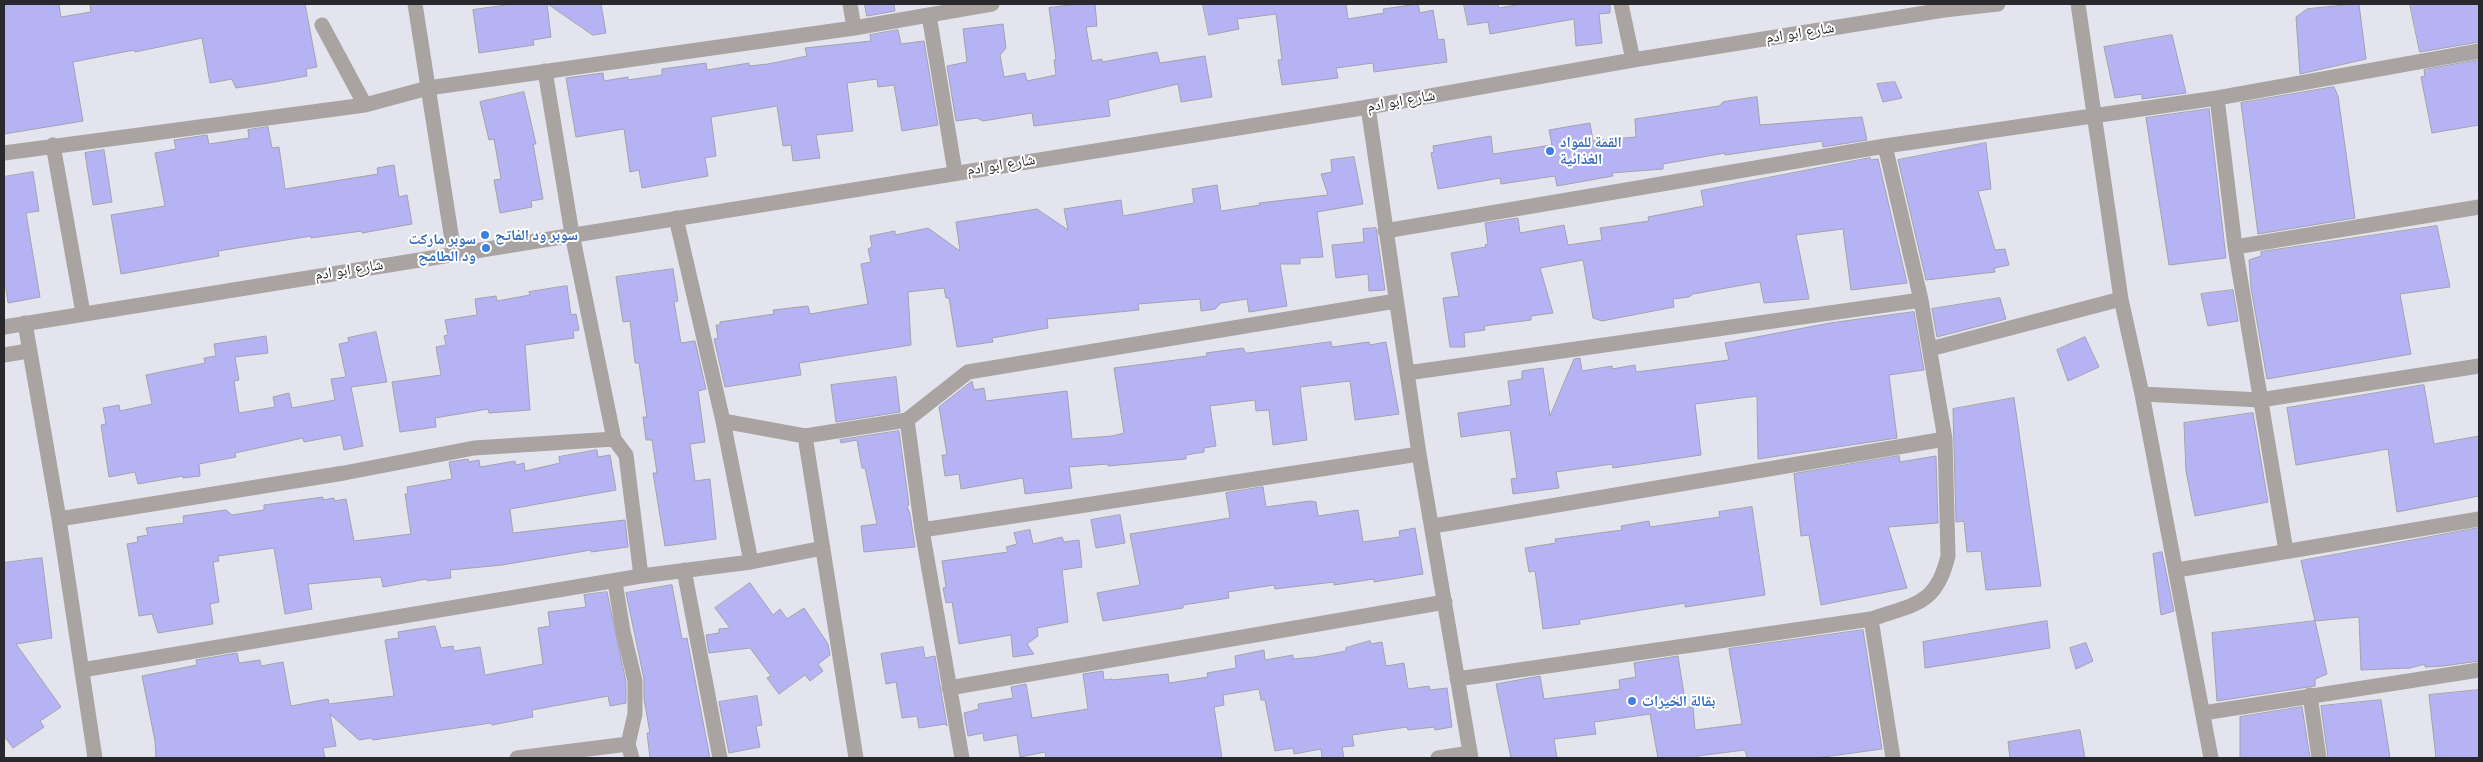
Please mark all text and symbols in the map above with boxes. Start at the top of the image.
street label: شارع ابو ادم [1765,19,1835,47]
street label: شارع ابو ادم [1366,86,1436,116]
place label: القمة للمواد الغذائية [1560,133,1622,168]
marker: القمة للمواد الغذائية [1544,145,1556,157]
street label: شارع ابو ادم [966,151,1036,179]
place label: سوبر ود الفاتح [495,226,578,244]
marker: سوبر ود الفاتح [479,229,491,241]
place label: سوبر ماركت ود الطامح [409,230,476,265]
marker: سوبر ماركت ود الطامح [480,242,492,254]
street label: شارع ابو ادم [314,256,384,284]
place label: بقالة الخيرات [1642,692,1715,710]
marker: بقالة الخيرات [1626,695,1638,707]

